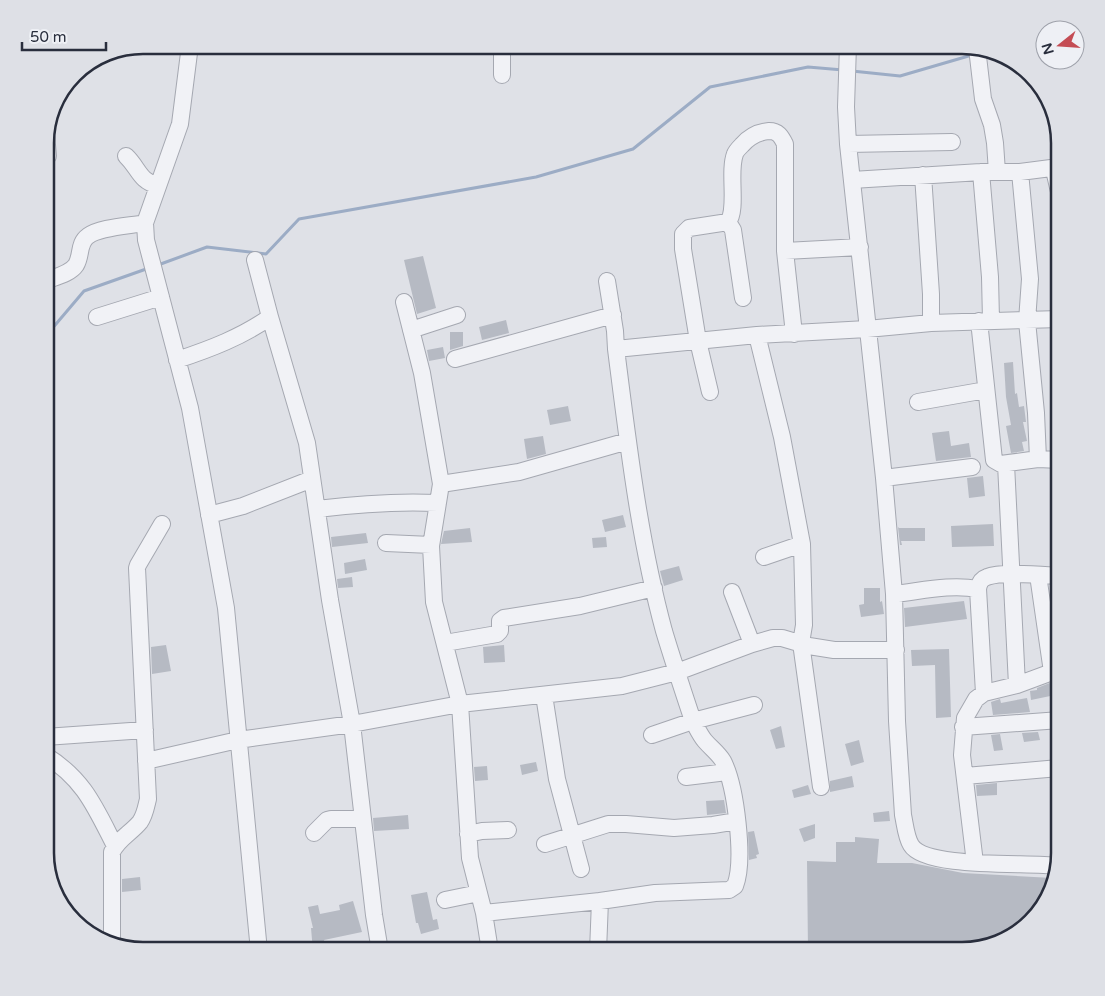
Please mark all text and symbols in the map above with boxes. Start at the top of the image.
scale bar [22,20,106,52]
north arrow [1035,20,1085,70]
text: 50 m [30,28,67,46]
text: N [1038,41,1058,57]

